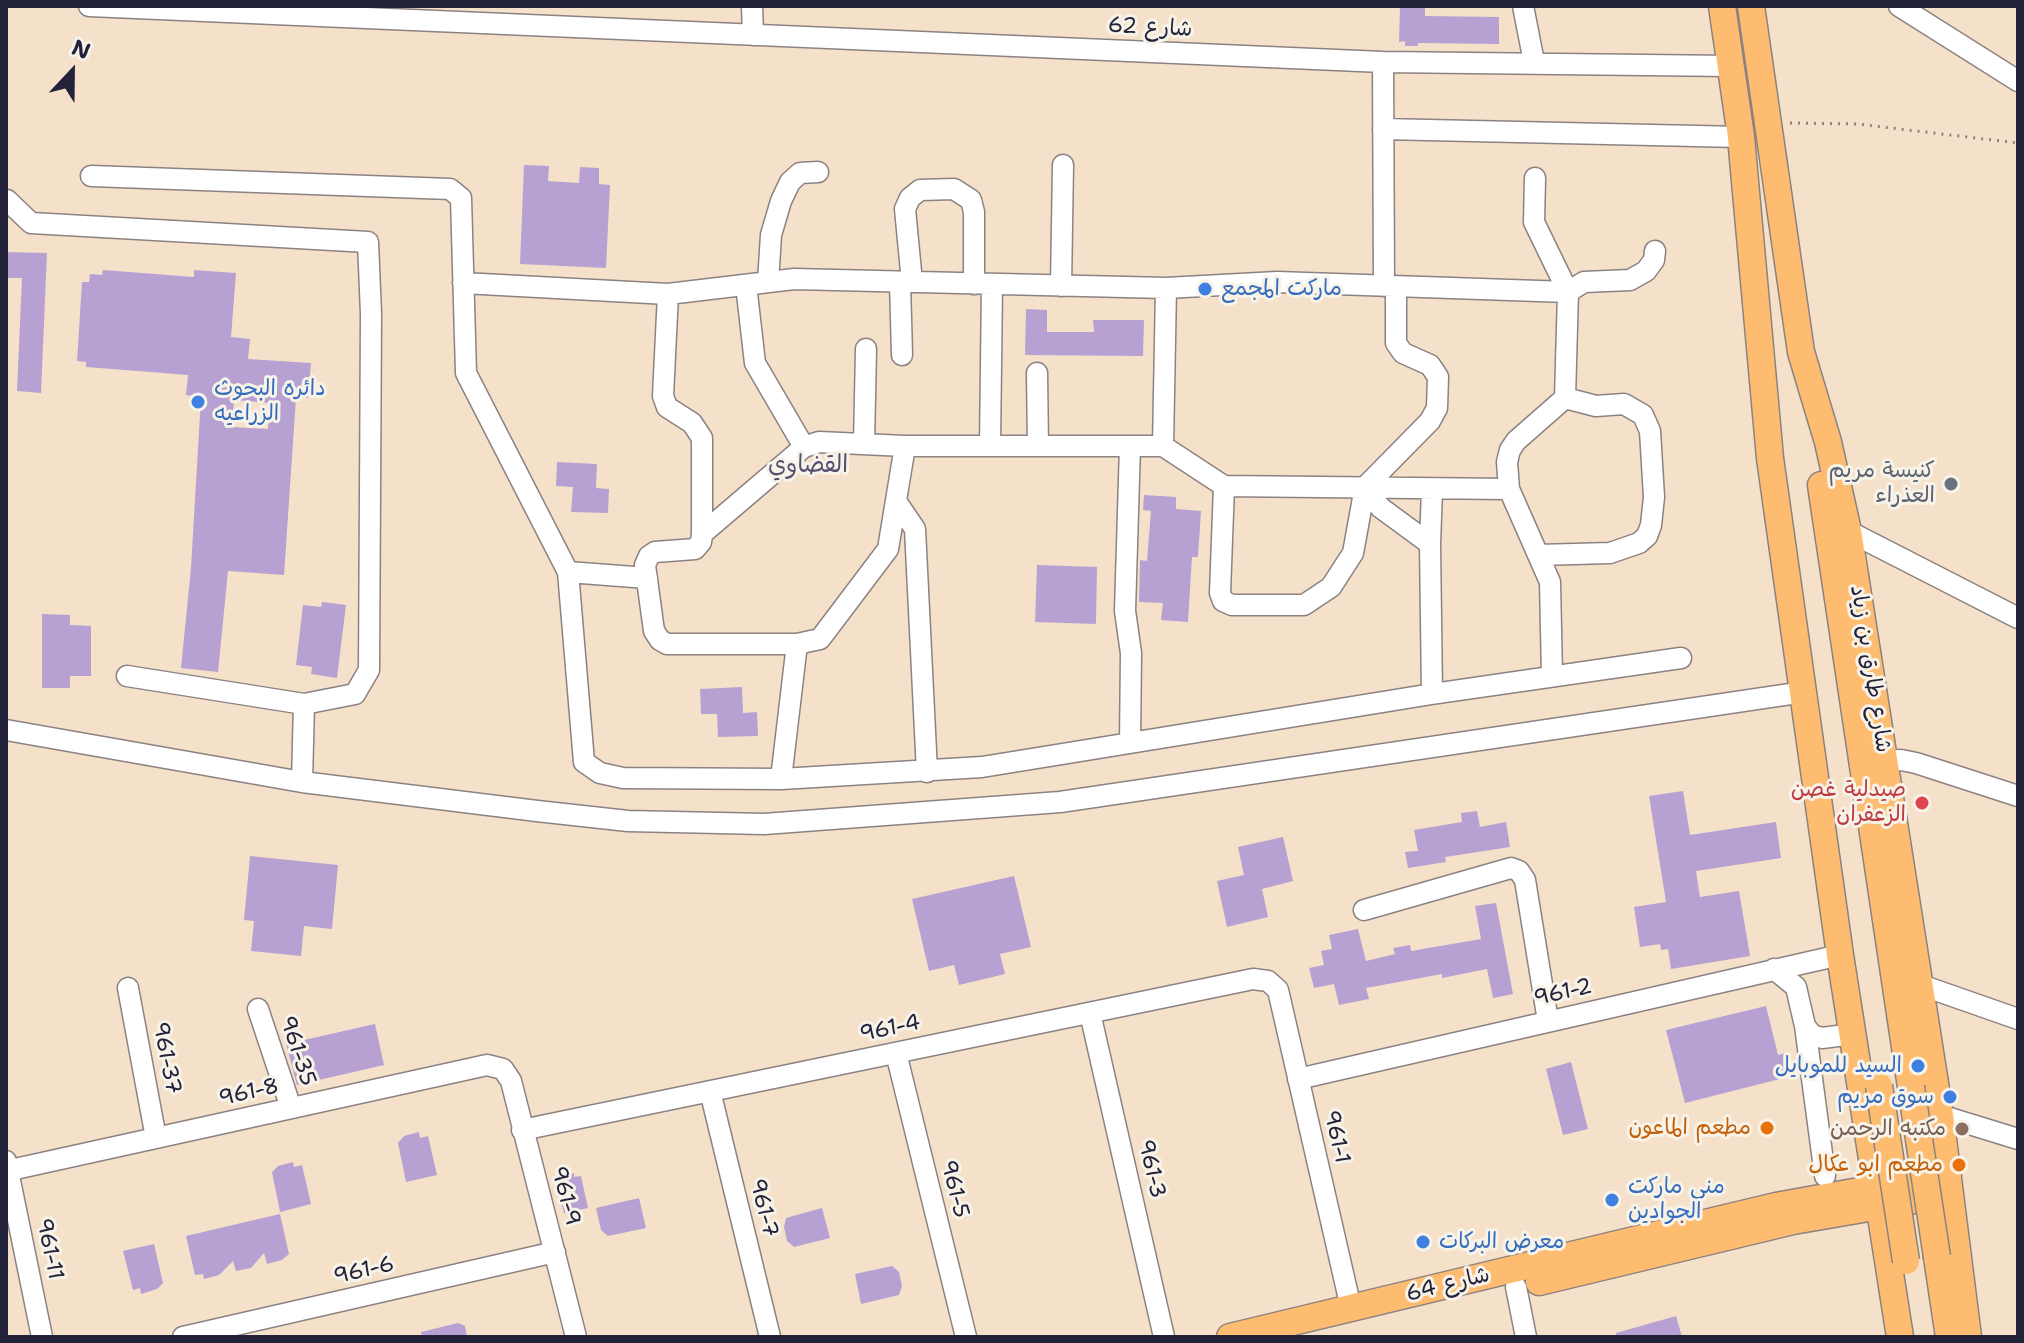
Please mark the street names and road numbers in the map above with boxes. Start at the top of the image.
street label: شارع 62 [1107,13,1193,43]
street label: شارع طارق بن زياد [1844,583,1896,755]
street label: 961-2 [1531,973,1595,1013]
street label: 961-4 [857,1010,923,1048]
street label: 961-35 [273,1013,321,1089]
street label: 961-37 [146,1020,186,1096]
street label: 961-8 [216,1073,282,1113]
street label: 961-1 [1317,1108,1355,1166]
street label: 961-3 [1131,1137,1171,1201]
street label: 961-5 [934,1157,974,1221]
street label: 961-9 [544,1163,586,1229]
street label: 961-7 [743,1176,783,1240]
street label: 961-11 [30,1216,68,1282]
street label: 961-6 [331,1251,397,1291]
street label: شارع 64 [1404,1262,1492,1308]

